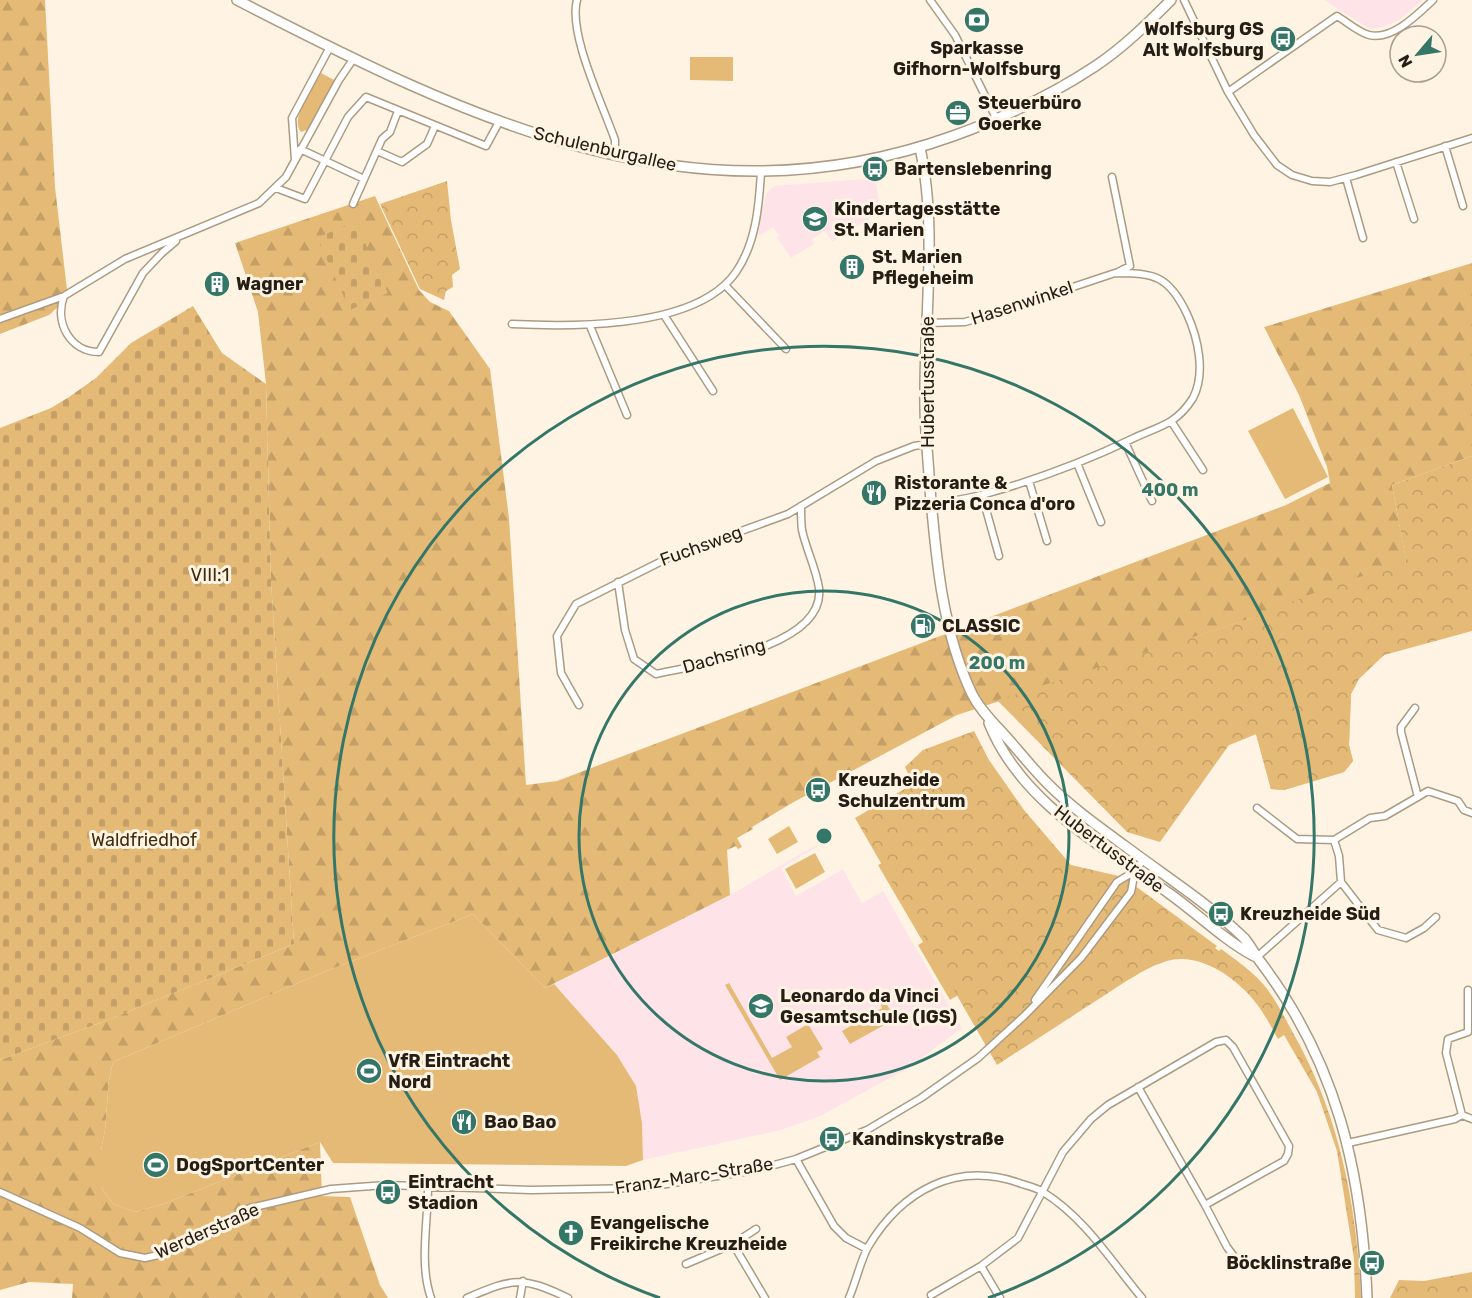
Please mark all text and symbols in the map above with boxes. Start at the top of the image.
bank icon: Sparkasse Gifhorn-Wolfsburg [962,5,992,35]
place label: Wolfsburg GS Alt Wolfsburg [1143,18,1264,61]
bus stop icon: Wolfsburg GS Alt Wolfsburg [1268,24,1298,54]
north arrow [1388,24,1448,84]
place label: Sparkasse Gifhorn-Wolfsburg [893,37,1061,80]
text: N [1394,51,1416,71]
place label: Steuerbüro Goerke [978,92,1081,135]
office icon: Steuerbüro Goerke [943,98,973,128]
street label: Schulenburgallee [531,122,679,176]
bus stop icon: Bartenslebenring [860,154,890,184]
place label: Bartenslebenring [894,158,1052,180]
place label: Kindertagesstätte St. Marien [834,198,1001,241]
school or university icon: Kindertagesstätte St. Marien [800,204,830,234]
place label: St. Marien Pflegeheim [872,246,974,289]
building icon: St. Marien Pflegeheim [837,252,867,282]
building icon: Wagner [202,269,232,299]
place label: Wagner [236,273,303,295]
street label: Hasenwinkel [968,276,1076,330]
street label: Hubertusstraße [917,316,939,448]
place label: Ristorante & Pizzeria Conca d'oro [894,472,1075,515]
restaurant icon: Ristorante & Pizzeria Conca d'oro [859,478,889,508]
text: 400 m [1141,479,1199,501]
street label: Fuchsweg [657,521,745,571]
park label: VIII:1 [191,564,229,586]
fuel station icon: CLASSIC [908,611,938,641]
place label: CLASSIC [942,615,1021,637]
street label: Dachsring [680,634,768,678]
text: 200 m [969,652,1025,674]
place label: Kreuzheide Schulzentrum [838,769,966,812]
bus stop icon: Kreuzheide Schulzentrum [803,775,833,805]
street label: Hubertusstraße [1050,801,1168,897]
centre of rings [814,826,834,846]
park label: Waldfriedhof [91,829,197,851]
bus stop icon: Kreuzheide Süd [1206,899,1236,929]
place label: Kreuzheide Süd [1240,903,1380,925]
place label: Leonardo da Vinci Gesamtschule (IGS) [780,985,957,1028]
school or university icon: Leonardo da Vinci Gesamtschule (IGS) [746,991,776,1021]
place label: VfR Eintracht Nord [388,1050,510,1093]
sports icon: VfR Eintracht Nord [354,1056,384,1086]
restaurant icon: Bao Bao [449,1107,479,1137]
place label: Bao Bao [484,1111,556,1133]
bus stop icon: Kandinskystraße [817,1124,847,1154]
place label: Kandinskystraße [852,1128,1004,1150]
sports icon: DogSportCenter [141,1150,171,1180]
street label: Franz-Marc-Straße [613,1153,775,1199]
place label: DogSportCenter [176,1154,324,1176]
place label: Eintracht Stadion [408,1171,494,1214]
bus stop icon: Eintracht Stadion [373,1177,403,1207]
street label: Werderstraße [151,1198,263,1264]
place label: Evangelische Freikirche Kreuzheide [590,1212,788,1255]
church icon: Evangelische Freikirche Kreuzheide [556,1218,586,1248]
bus stop icon: Böcklinstraße [1357,1248,1387,1278]
place label: Böcklinstraße [1226,1252,1352,1274]

